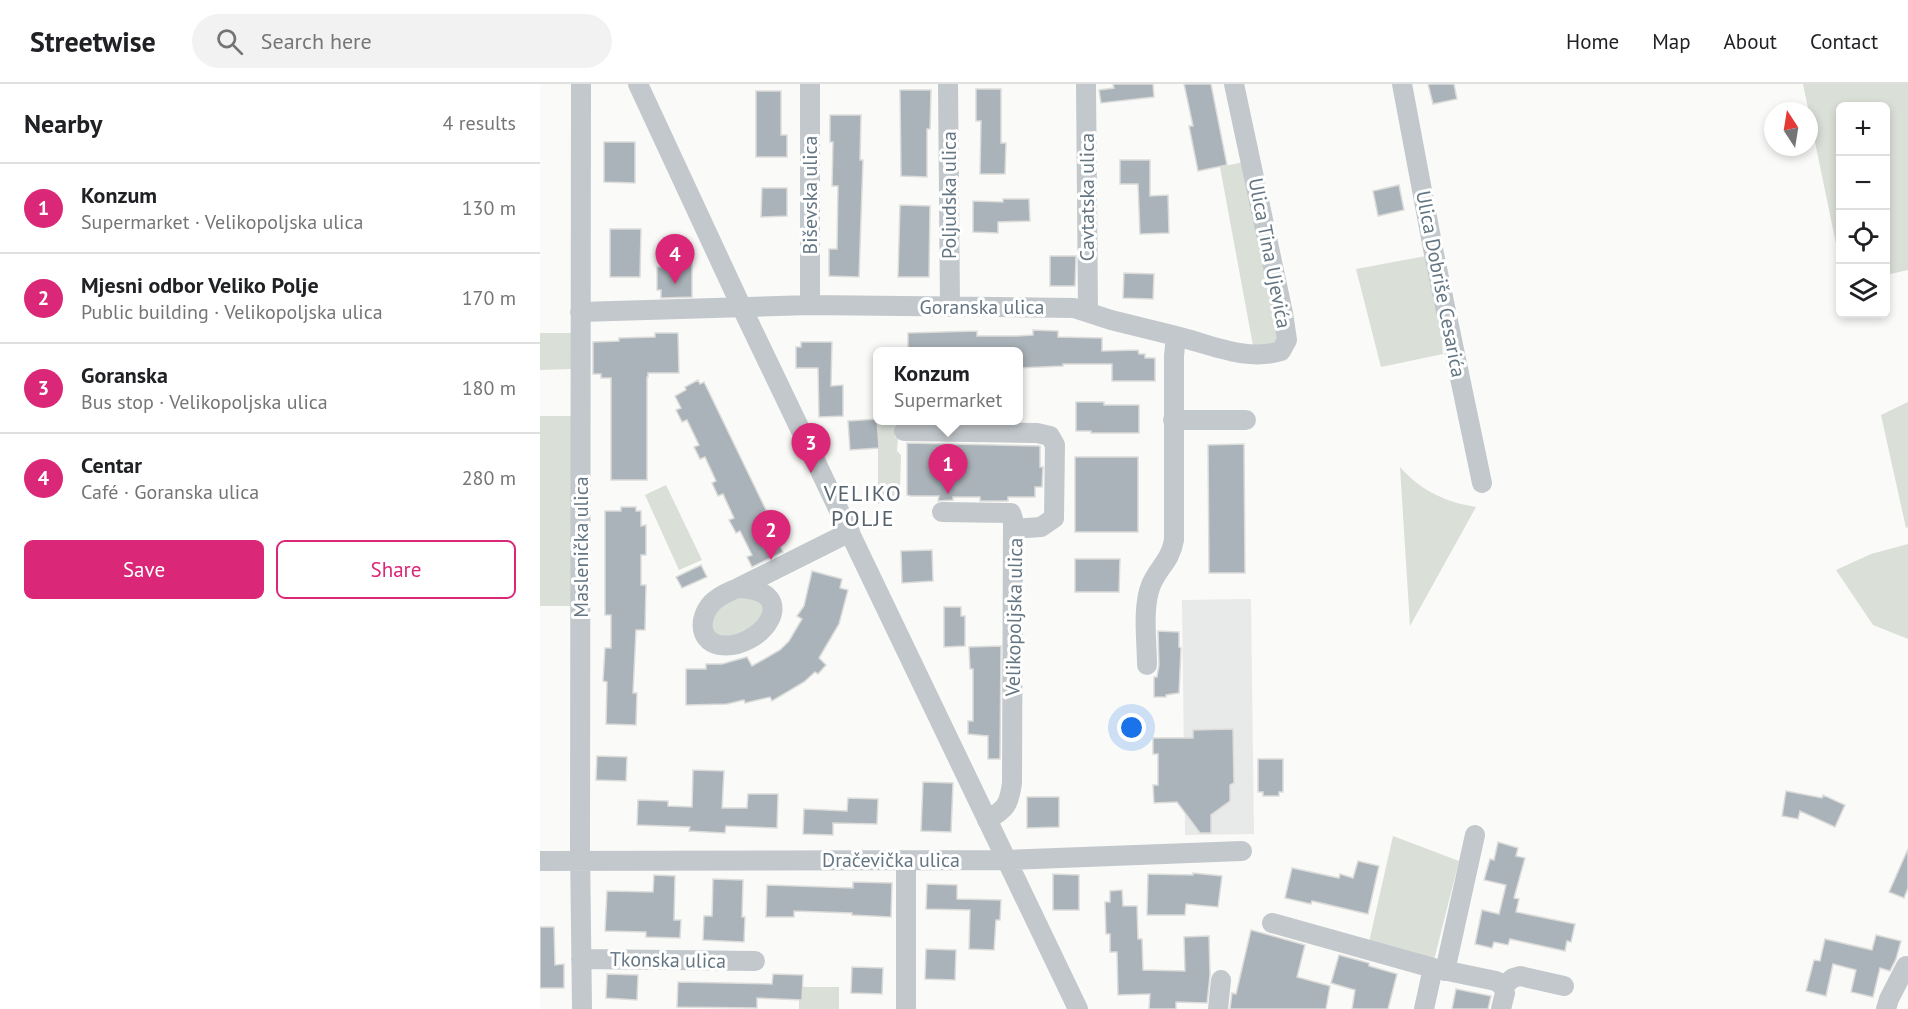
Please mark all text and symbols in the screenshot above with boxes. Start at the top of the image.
search box [192,14,612,68]
text: Streetwise [30,23,156,60]
icon: search [213,25,246,58]
text: Search here [261,27,372,55]
text: Home [1566,28,1619,55]
text: Map [1652,28,1691,55]
text: About [1724,28,1777,55]
text: Contact [1810,28,1878,55]
north arrow [1764,102,1818,156]
map controls [1836,102,1890,318]
button: + [1836,102,1890,156]
text: Nearby [24,107,102,140]
text: 4 results [443,110,516,136]
street label: Poljudska ulica [936,131,962,259]
street label: Cavtatska ulica [1074,133,1100,261]
street label: Biševska ulica [797,136,823,255]
button: − [1836,156,1890,210]
street label: Ulica Tina Ujevića [1243,176,1297,330]
text: Konzum [81,181,157,209]
street label: Ulica Dobriše Cesarića [1410,188,1472,380]
text: 1 [38,195,49,221]
text: 130 m [462,195,516,221]
text: Supermarket · Velikopoljska ulica [81,209,363,235]
button: locate [1836,210,1890,264]
pin: 4 [656,234,694,284]
button: layers [1836,264,1890,318]
text: Mjesni odbor Veliko Polje [81,271,319,299]
text: 2 [38,285,49,311]
text: 170 m [462,285,516,311]
street label: Goranska ulica [920,294,1044,320]
text: Public building · Velikopoljska ulica [81,299,383,325]
popup [873,347,1023,425]
text: Konzum [894,359,970,387]
text: Goranska [81,361,168,389]
text: 3 [38,375,49,401]
text: 180 m [462,375,516,401]
text: Supermarket [894,387,1002,413]
text: Bus stop · Velikopoljska ulica [81,389,328,415]
pin: 3 [792,424,830,473]
pin: 1 [928,444,968,494]
text: Centar [81,451,142,479]
text: 4 [38,465,49,491]
text: 280 m [462,465,516,491]
street label: Maslenička ulica [568,476,594,618]
text: Café · Goranska ulica [81,479,259,505]
district label: VELIKO POLJE [823,479,902,532]
pin: 2 [752,510,790,560]
street label: Velikopoljska ulica [1000,538,1028,697]
button: Save [24,540,264,599]
button: Share [276,540,516,599]
your location [1117,713,1146,742]
street label: Dračevička ulica [822,847,960,873]
street label: Tkonska ulica [610,946,726,974]

